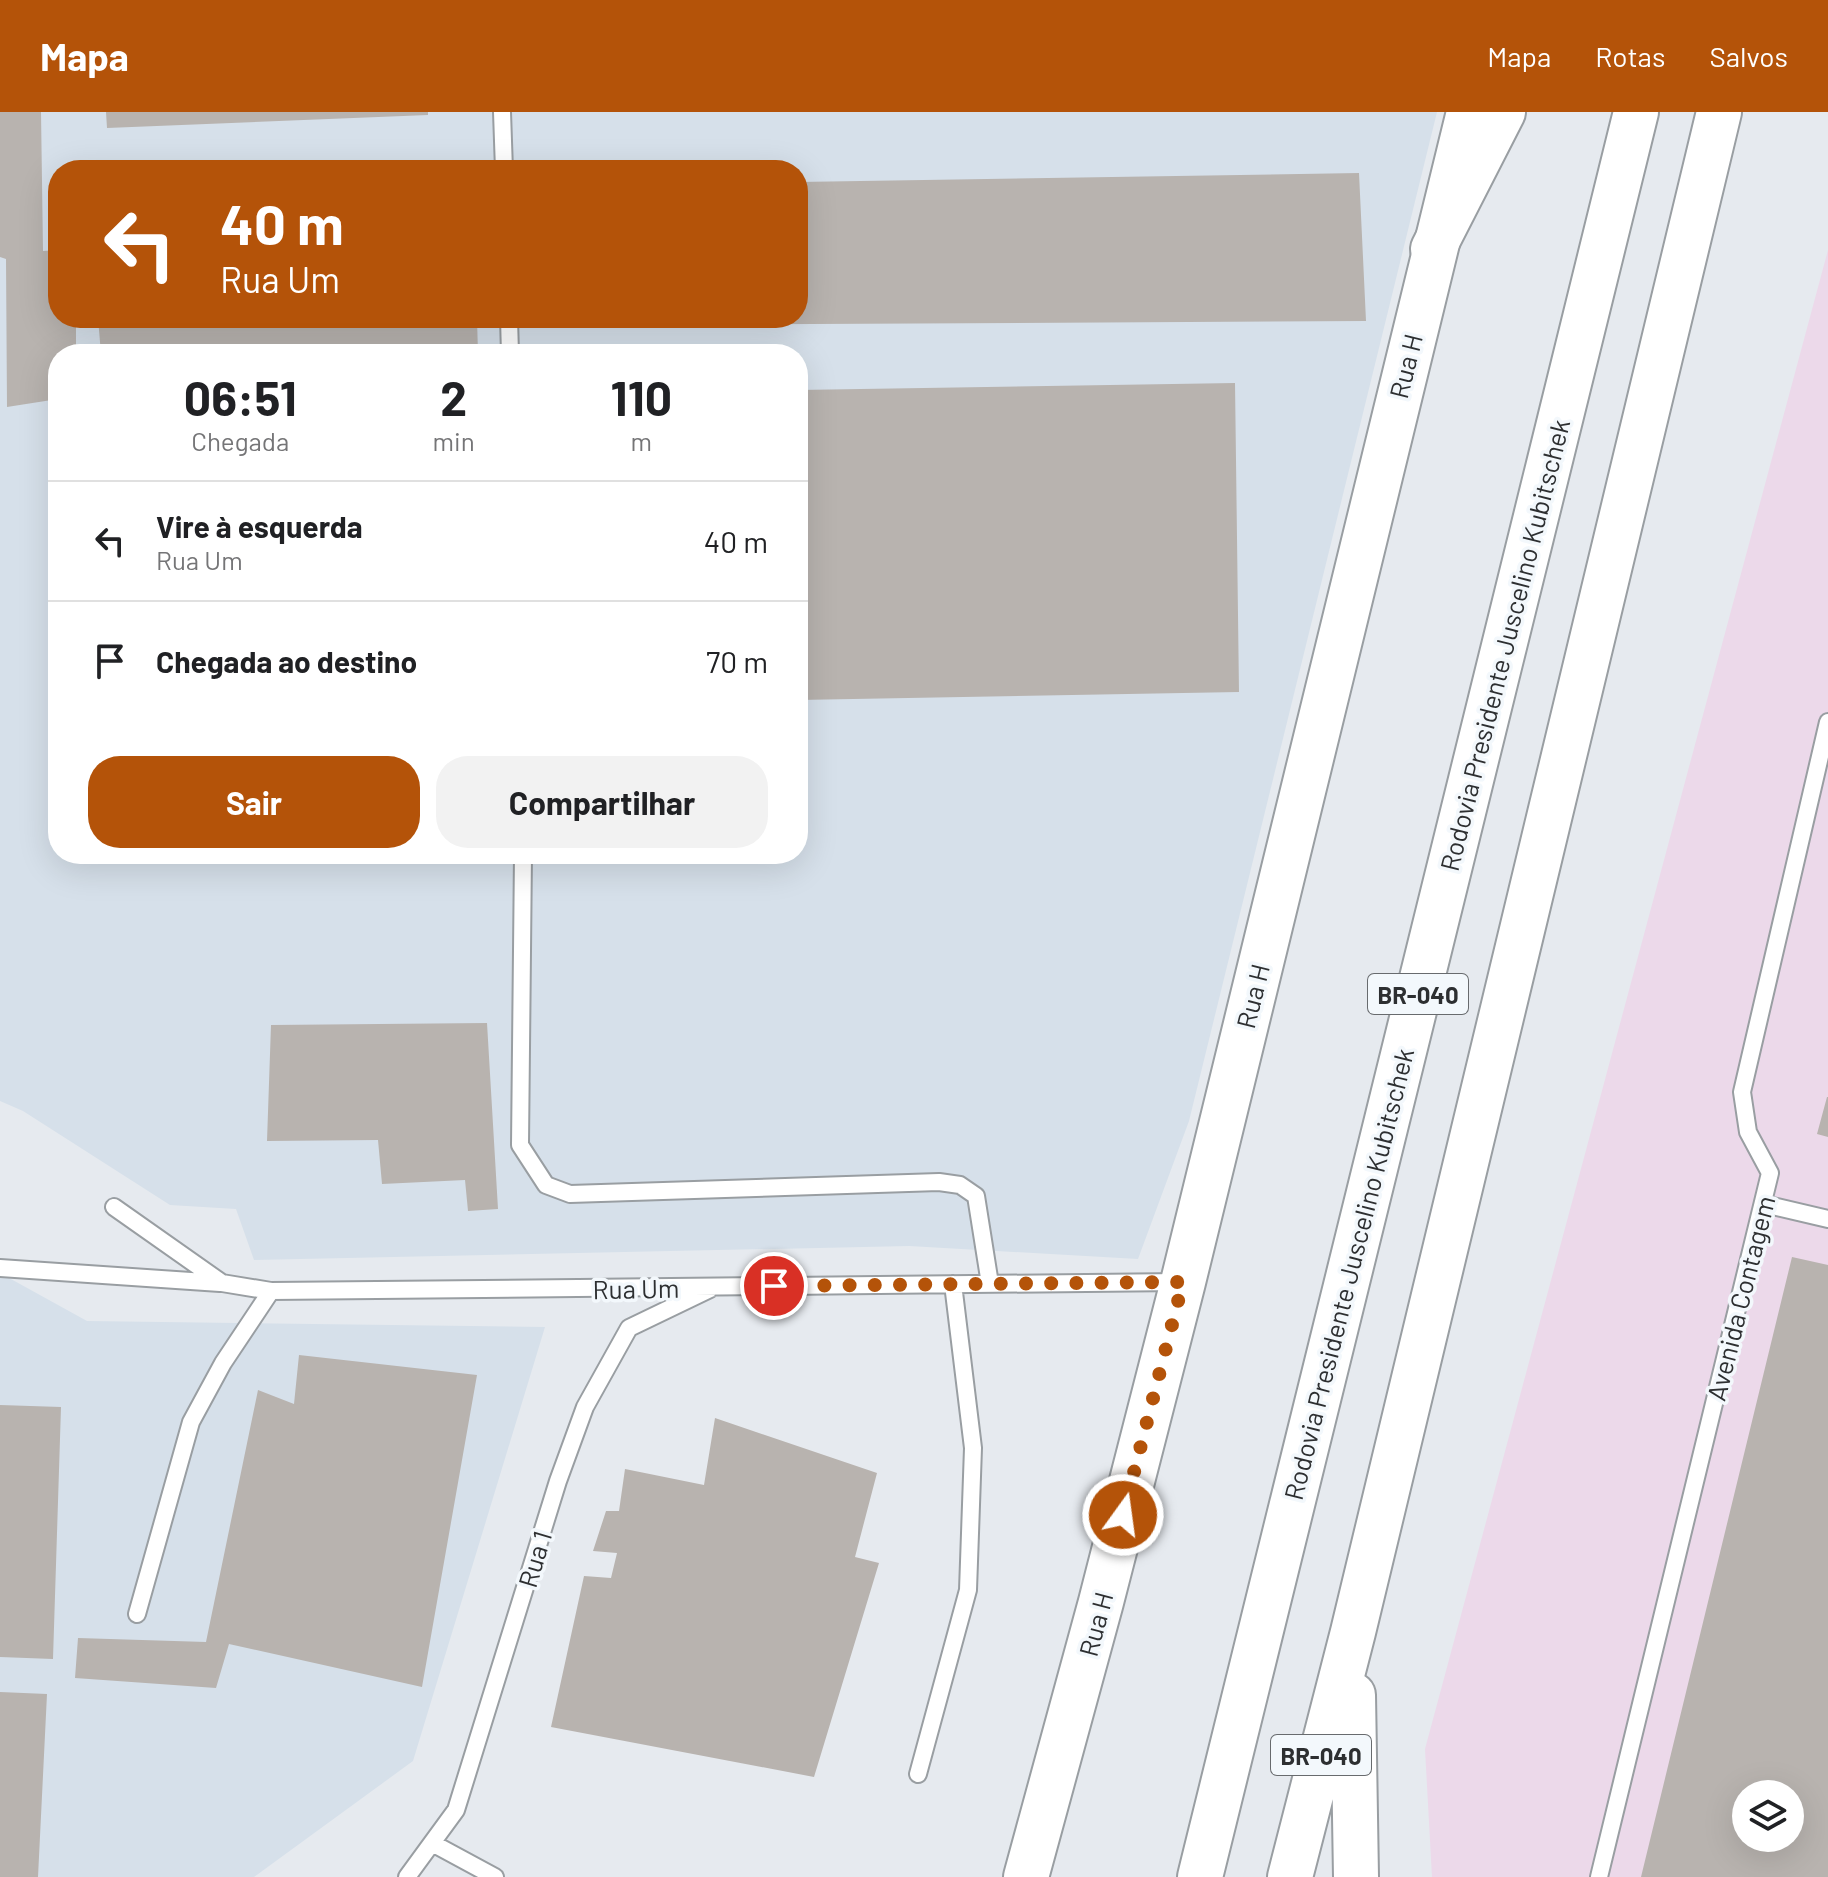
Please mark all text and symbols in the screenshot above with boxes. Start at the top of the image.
text: Mapa [40,33,129,79]
text: Mapa [1487,39,1551,73]
text: Rotas [1595,39,1665,73]
text: Salvos [1709,39,1788,73]
text: 40 m [220,189,344,256]
icon: left [88,192,192,296]
text: Rua Um [220,257,340,300]
street label: Rua H [1382,331,1428,401]
text: 06:51 [184,368,297,426]
text: 2 [440,368,467,426]
text: 110 [611,368,672,426]
street label: Rodovia Presidente Juscelino Kubitschek [1433,416,1575,874]
text: Chegada [191,425,289,456]
text: min [433,425,475,456]
text: m [631,425,652,456]
text: Vire à esquerda [156,508,363,544]
icon: left [88,519,132,563]
text: 40 m [704,523,768,559]
text: Rua Um [156,544,243,575]
icon: arrive [88,639,132,683]
text: Chegada ao destino [156,643,417,679]
text: 70 m [706,643,768,679]
button: Sair [88,756,420,848]
button: Compartilhar [436,756,768,848]
street label: Rua H [1229,961,1275,1031]
road number: BR-040 [1368,974,1468,1014]
street label: Rodovia Presidente Juscelino Kubitschek [1277,1045,1419,1503]
street label: Avenida Contagem [1700,1192,1780,1404]
pin [740,1252,808,1320]
icon: arrive [752,1264,796,1308]
street label: Rua Um [592,1272,680,1304]
position arrow [1081,1473,1165,1557]
street label: Rua 1 [511,1527,557,1591]
street label: Rua H [1072,1588,1118,1660]
road number: BR-040 [1271,1735,1371,1775]
map controls [1732,1780,1804,1852]
button: layers [1732,1780,1804,1852]

